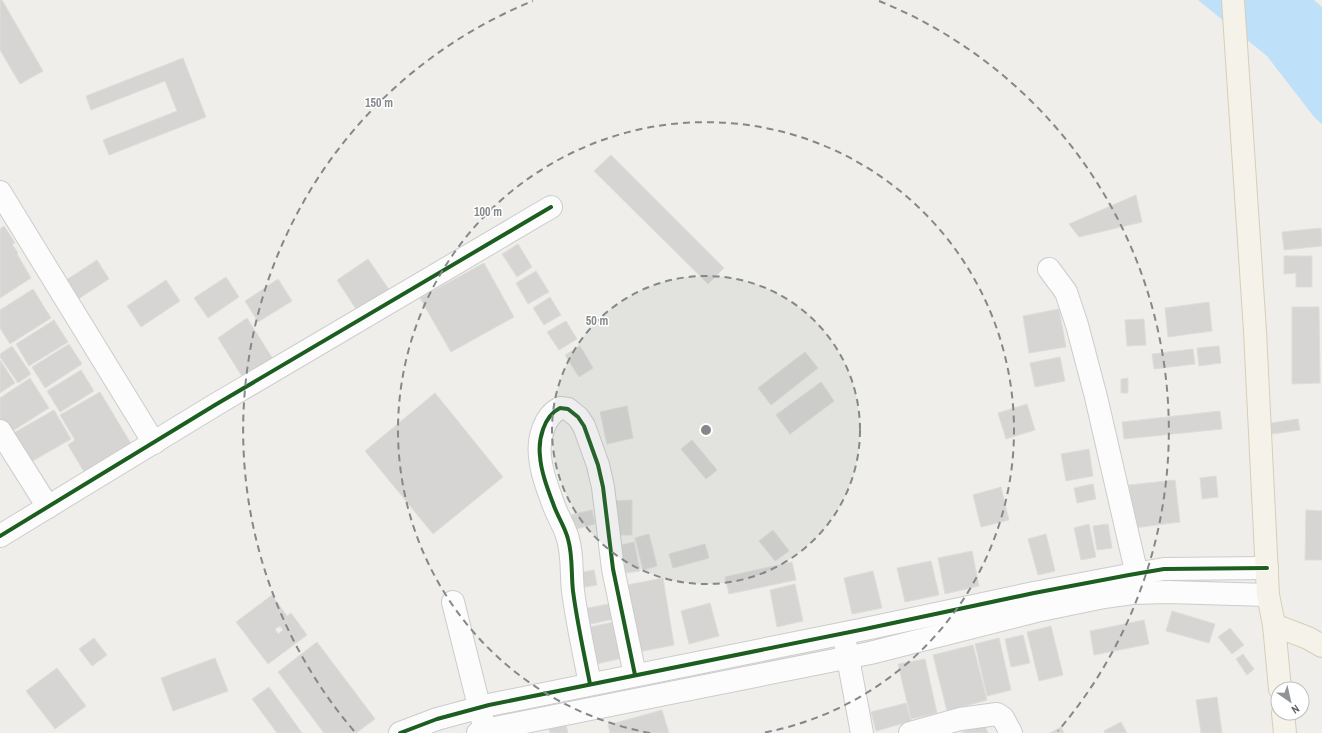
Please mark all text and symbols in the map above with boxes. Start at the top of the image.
text: 150 m [365,95,393,111]
text: 100 m [474,204,502,220]
text: 50 m [586,313,608,329]
centre of rings [699,423,713,437]
north arrow [1270,681,1310,721]
text: N [1289,702,1302,717]

